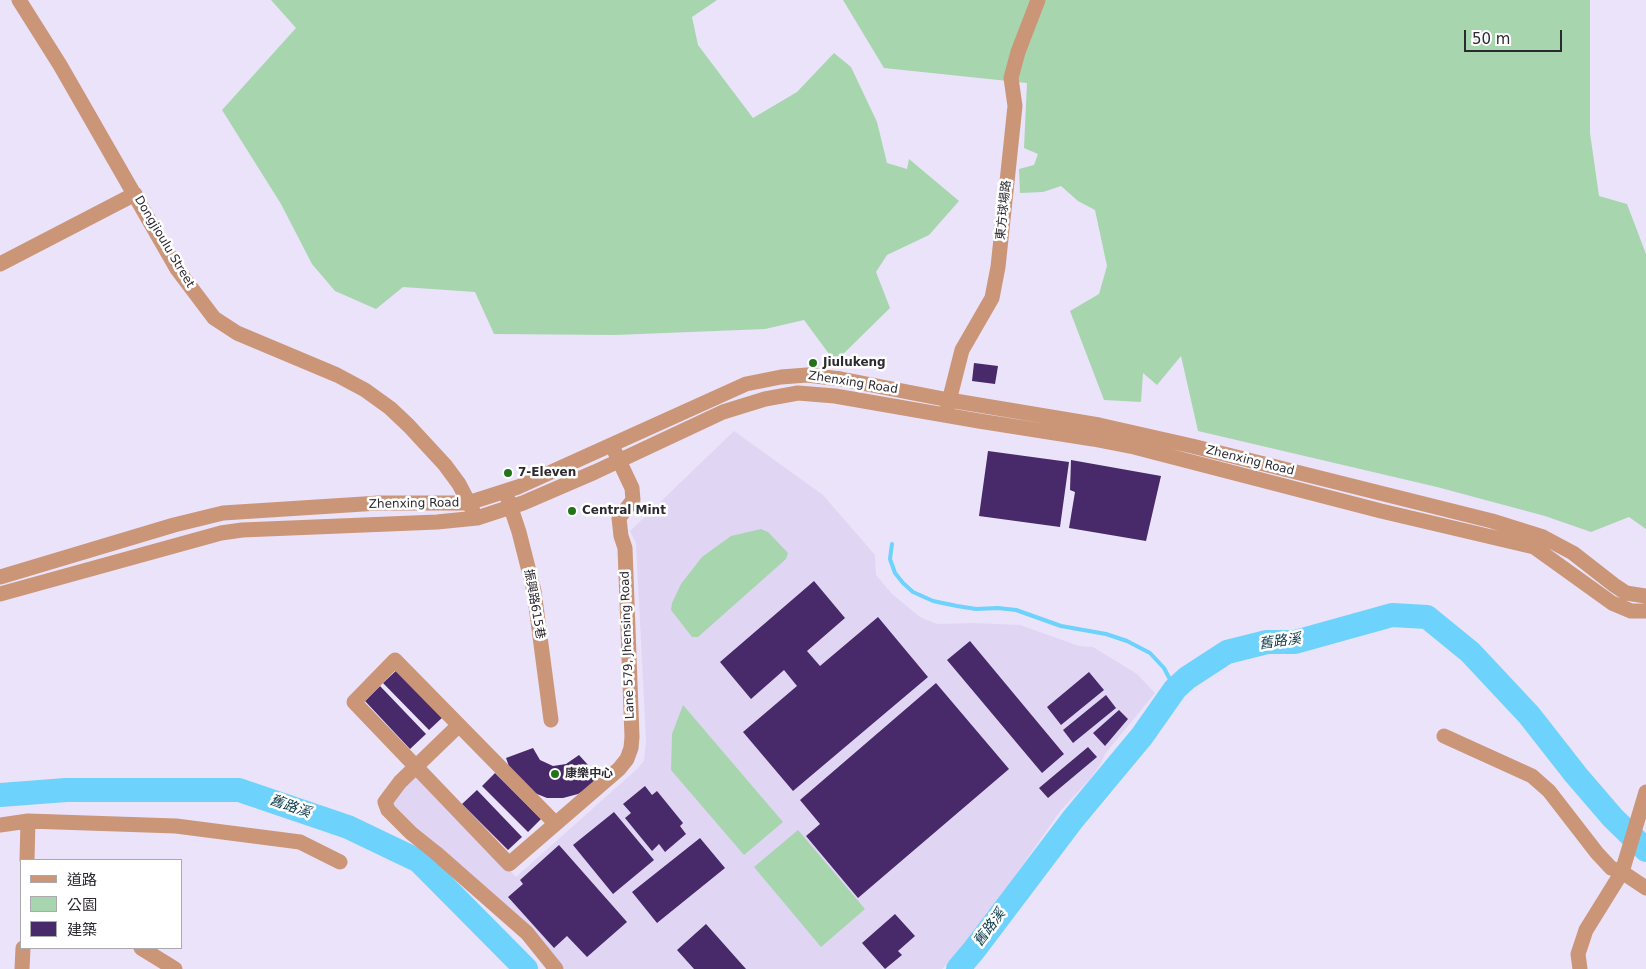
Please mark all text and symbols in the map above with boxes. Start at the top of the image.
scale bar [1466,20,1564,52]
text: 50 m [1472,30,1510,48]
street label: 東方球場路 [994,179,1014,241]
street label: Dongjioulu Street [131,193,197,291]
place label: Jiulukeng [823,356,886,370]
marker: Jiulukeng [807,357,819,369]
street label: Zhenxing Road [807,369,899,397]
street label: Zhenxing Road [1204,443,1296,479]
place label: 7-Eleven [518,466,576,480]
marker: 7-Eleven [502,467,514,479]
street label: Zhenxing Road [369,496,459,512]
place label: Central Mint [582,504,666,518]
marker: Central Mint [566,505,578,517]
street label: 振興路615巷 [521,568,547,640]
street label: Lane 579, Jhensing Road [618,571,638,719]
water label: 舊路溪 [1258,631,1302,653]
place label: 康樂中心 [565,767,613,781]
marker: 康樂中心 [549,768,561,780]
water label: 舊路溪 [267,792,313,822]
legend [20,859,182,949]
text: 道路 [67,871,97,889]
text: 公園 [67,896,97,914]
water label: 舊路溪 [971,906,1009,950]
text: 建築 [67,921,97,939]

